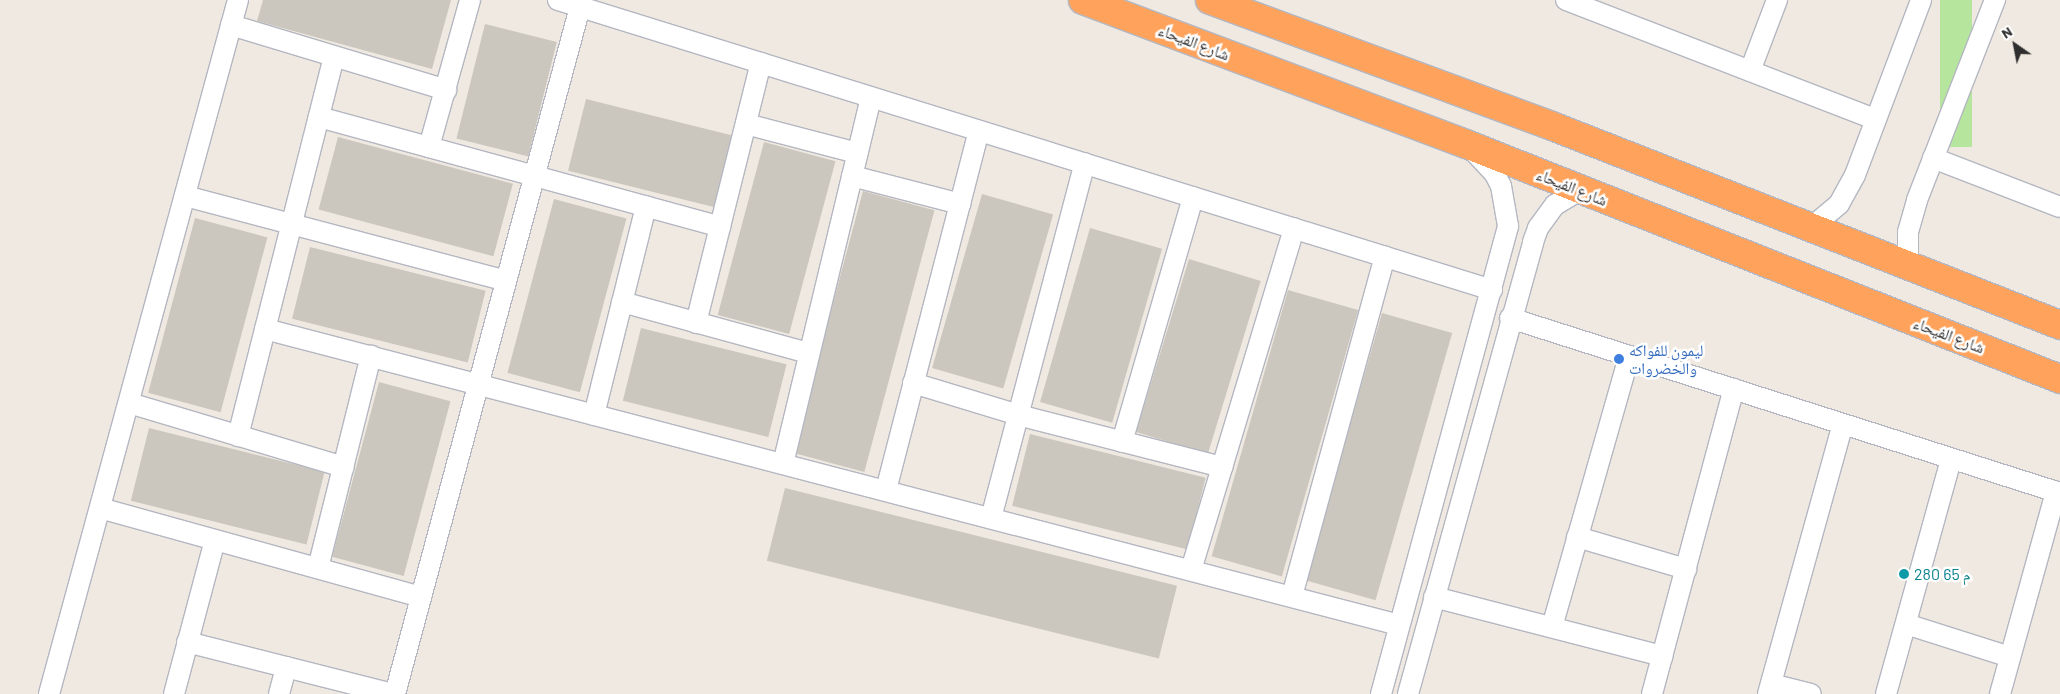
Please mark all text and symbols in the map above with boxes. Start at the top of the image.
street label: شارع الفيحاء [1156,20,1232,64]
north arrow [1990,20,2040,70]
text: N [1998,22,2015,42]
street label: شارع الفيحاء [1534,164,1610,210]
street label: شارع الفيحاء [1911,313,1987,357]
place label: ليمون للفواكه والخضروات [1629,340,1703,378]
marker: ليمون للفواكه والخضروات [1613,353,1625,365]
place label: 280 م 65 [1914,564,1971,584]
marker: 280 م 65 [1898,568,1910,580]

